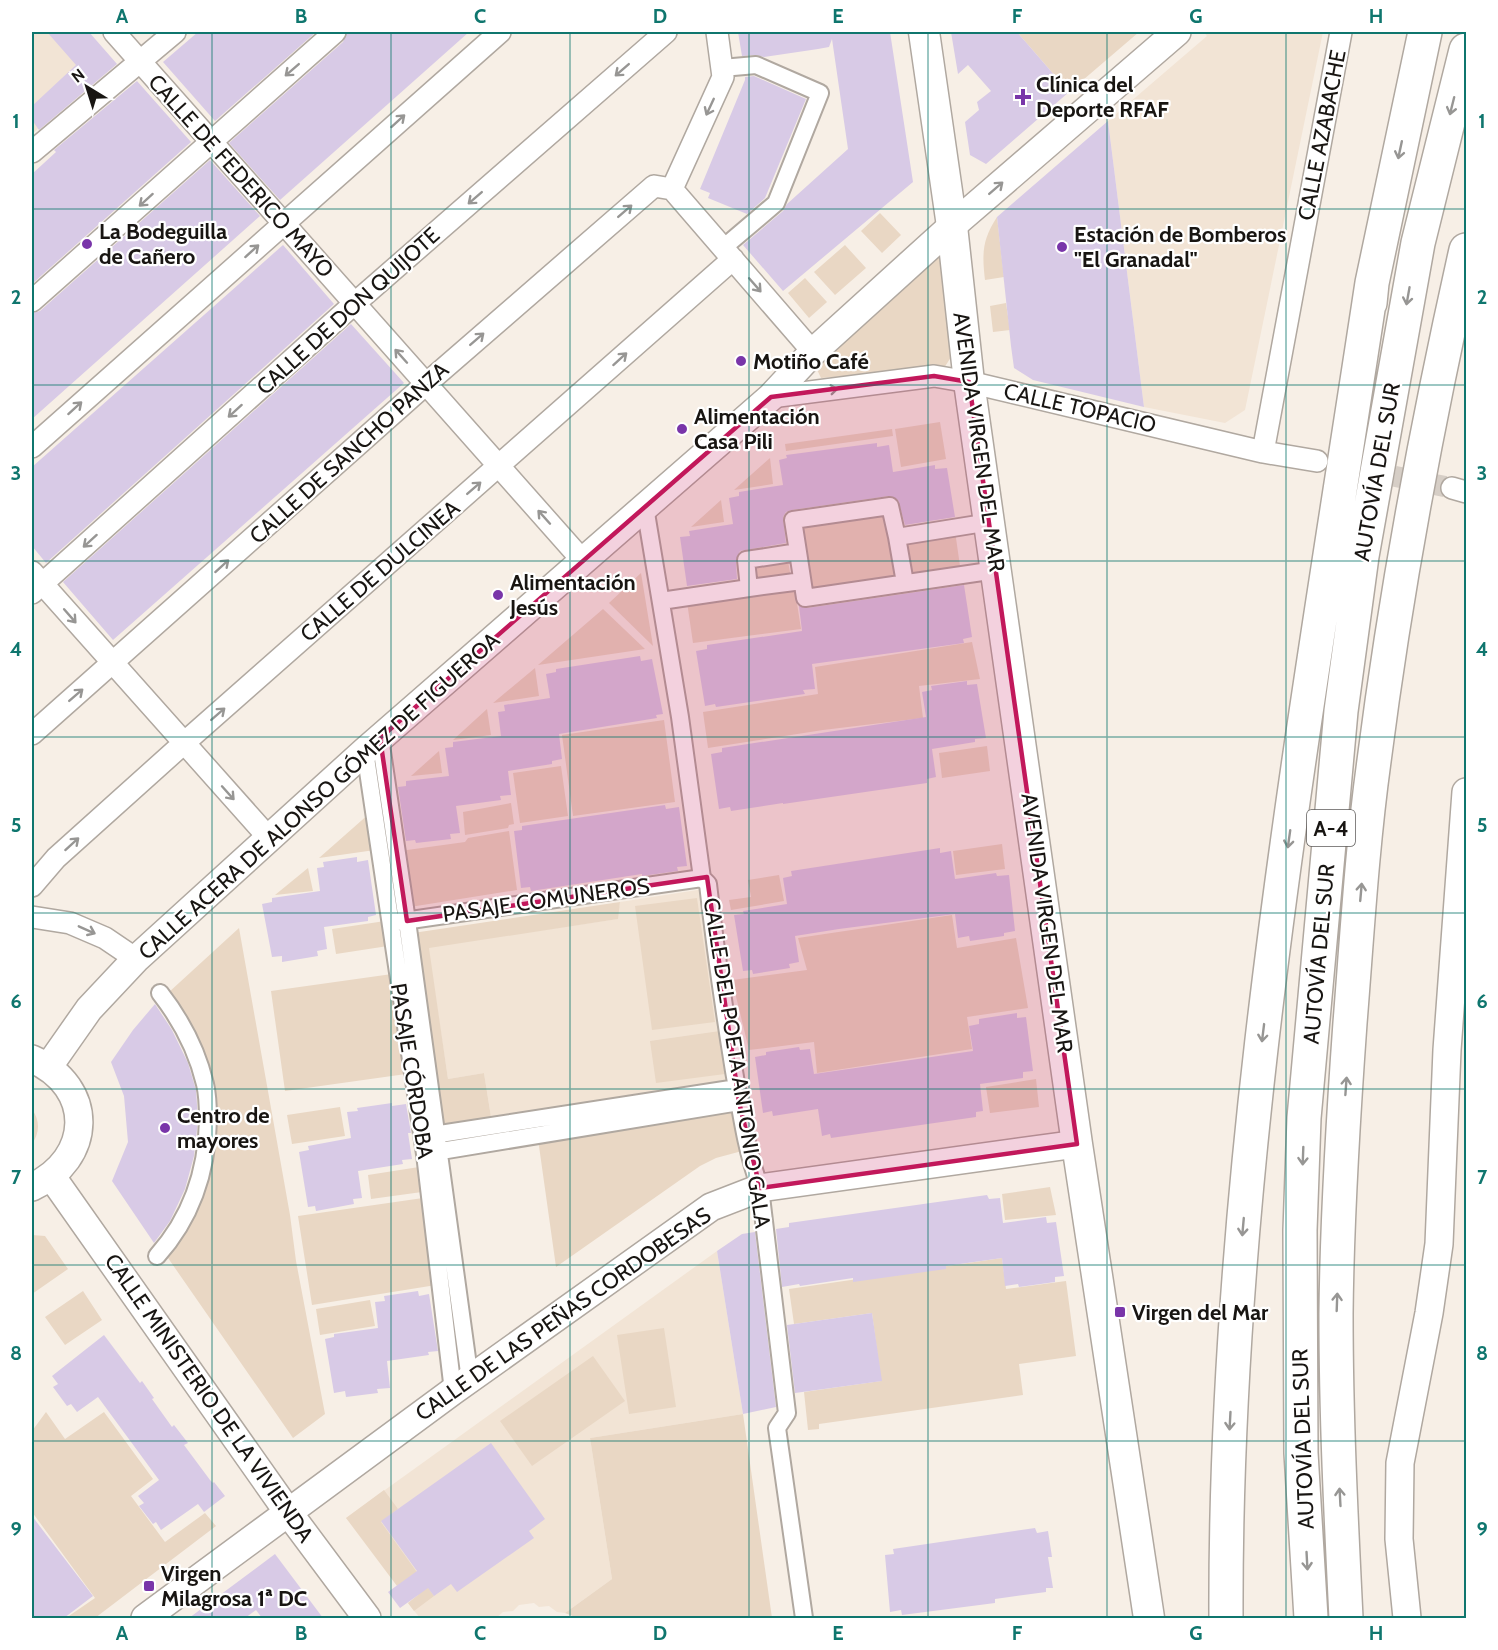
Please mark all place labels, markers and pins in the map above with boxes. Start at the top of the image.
place label: Clínica del Deporte RFAF [1036,71,1169,123]
marker: Clínica del Deporte RFAF [1014,88,1032,106]
place label: La Bodeguilla de Cañero [99,218,227,270]
place label: Estación de Bomberos "El Granadal" [1074,221,1286,273]
marker: La Bodeguilla de Cañero [80,237,94,251]
marker: Estación de Bomberos "El Granadal" [1055,240,1069,254]
place label: Motiño Café [753,348,869,375]
marker: Motiño Café [734,354,748,368]
place label: Alimentación Casa Pili [694,403,820,455]
marker: Alimentación Casa Pili [675,422,689,436]
place label: Alimentación Jesús [509,569,636,621]
marker: Alimentación Jesús [491,588,505,602]
place label: Centro de mayores [177,1102,270,1154]
marker: Centro de mayores [158,1121,172,1135]
place label: Virgen del Mar [1132,1299,1269,1326]
marker: Virgen del Mar [1113,1305,1127,1319]
place label: Virgen Milagrosa 1ª DC [161,1560,307,1612]
marker: Virgen Milagrosa 1ª DC [142,1579,156,1593]

